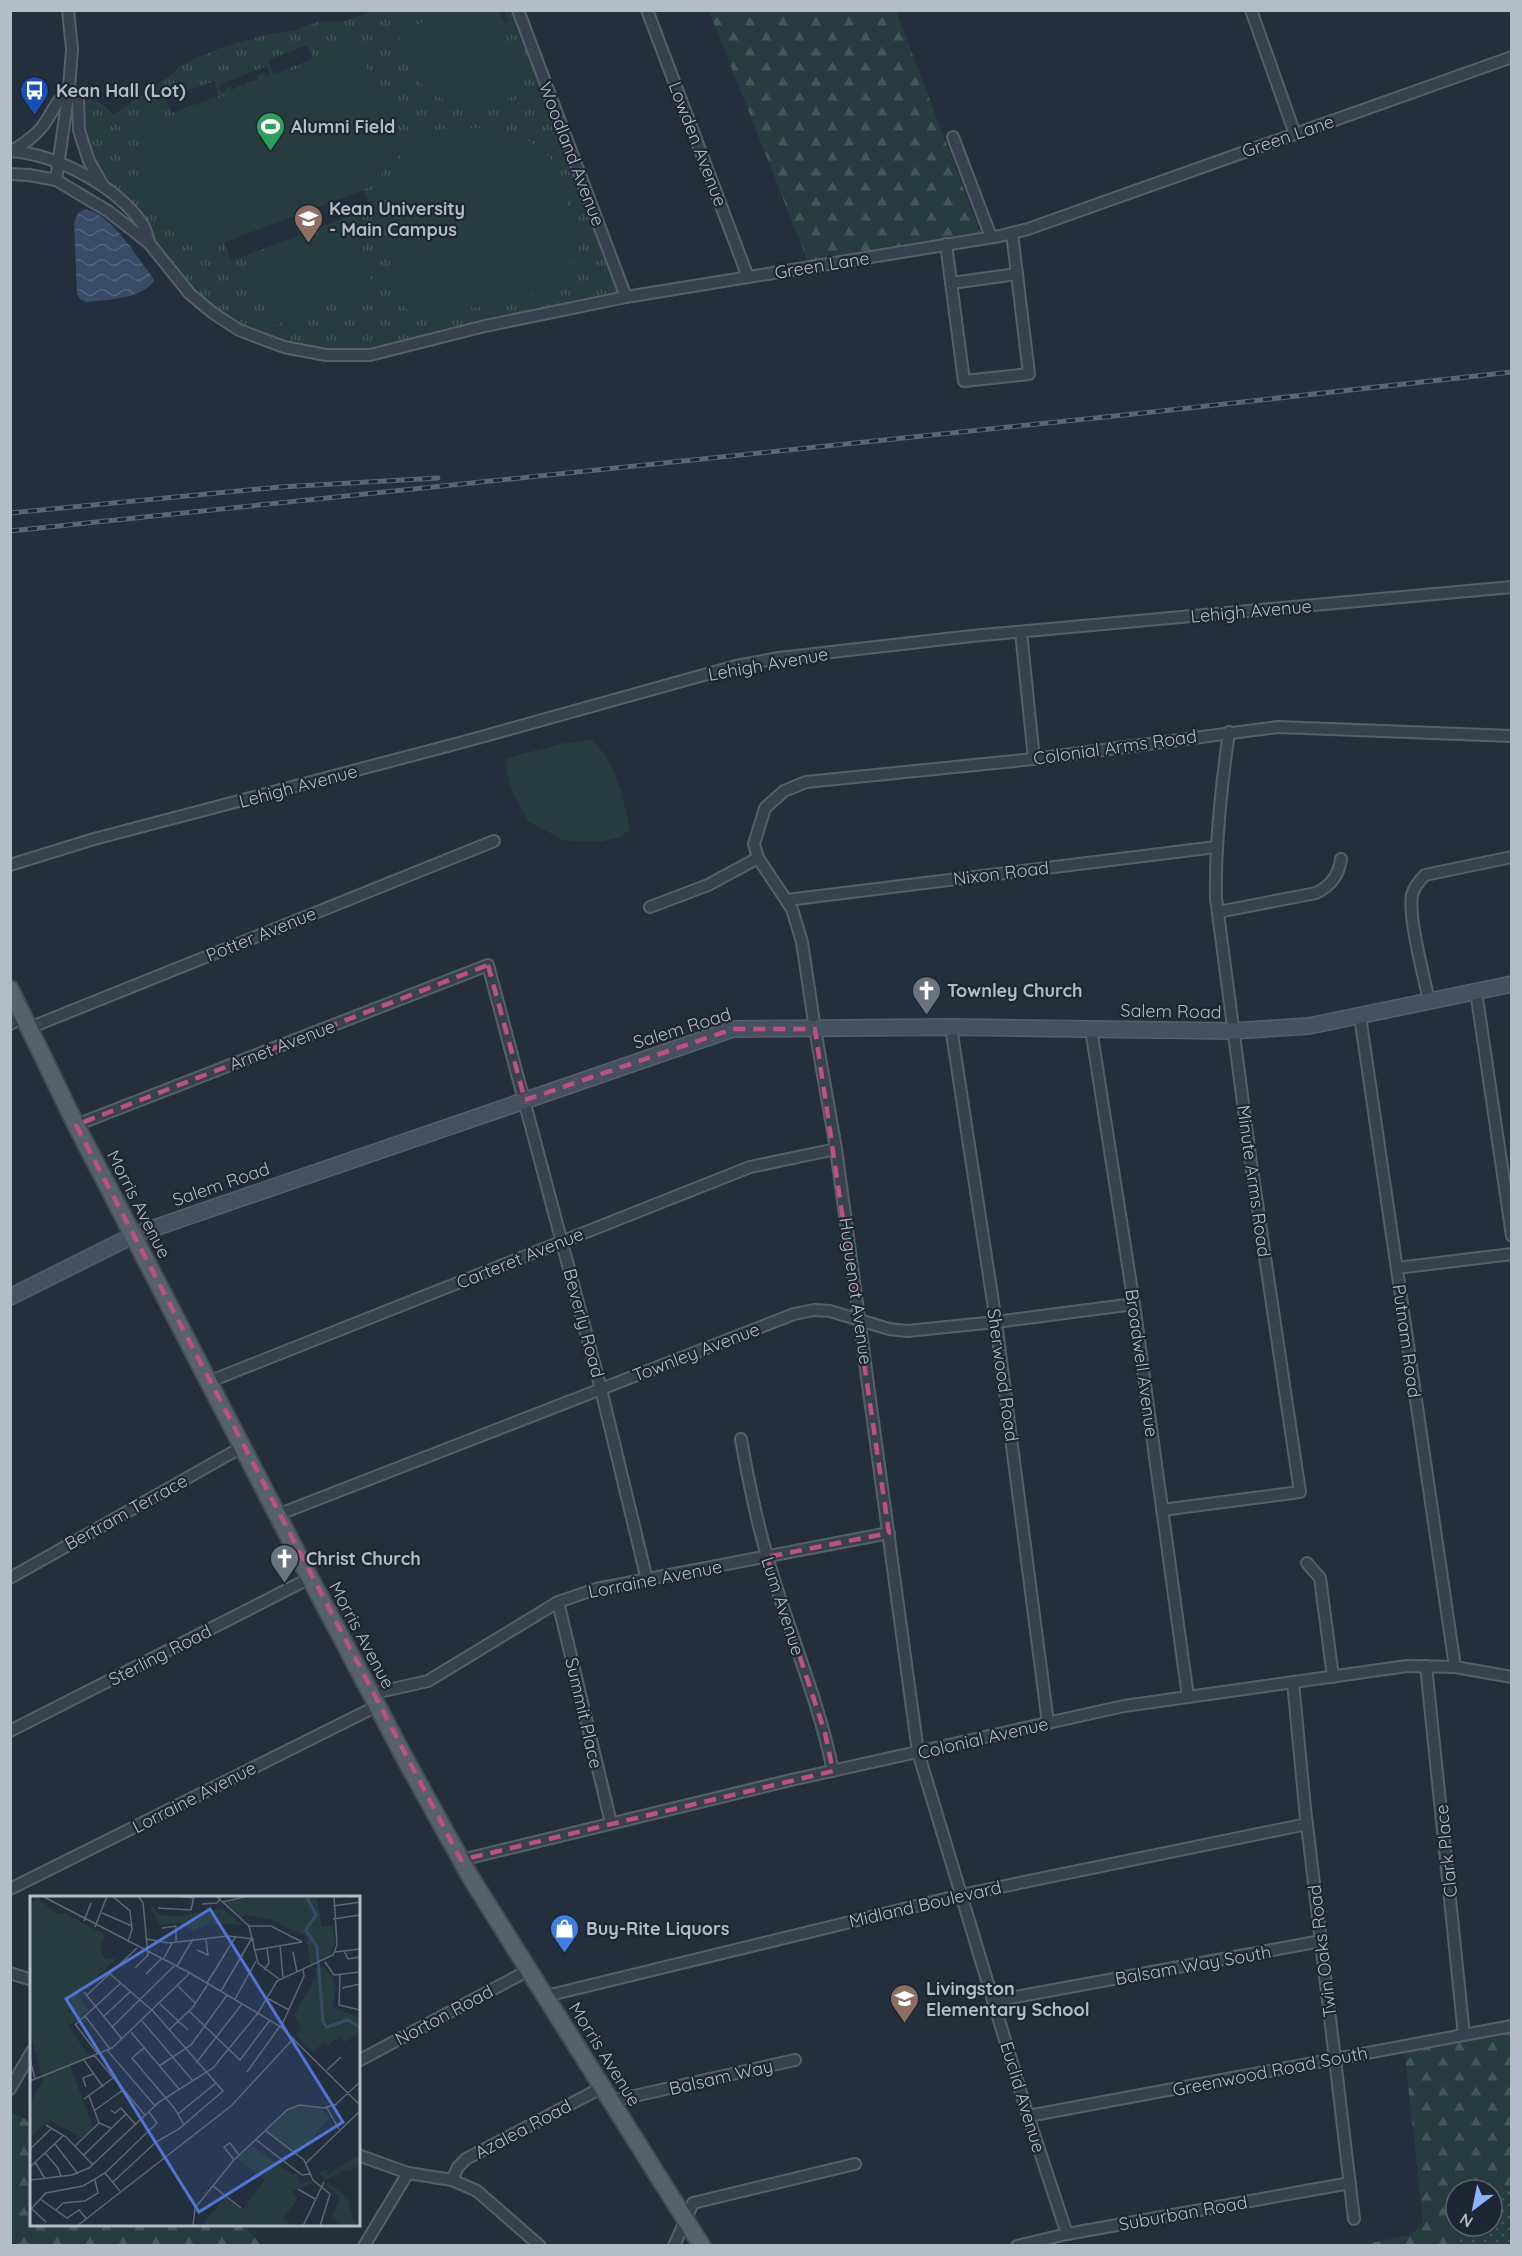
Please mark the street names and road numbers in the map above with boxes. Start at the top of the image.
street label: Lowden Avenue [664,78,732,210]
street label: Woodland Avenue [534,79,610,229]
street label: Green Lane [1239,110,1337,162]
street label: Green Lane [773,246,871,284]
street label: Lehigh Avenue [1189,594,1313,628]
street label: Lehigh Avenue [706,642,830,686]
street label: Colonial Arms Road [1032,724,1198,770]
street label: Lehigh Avenue [236,759,360,813]
street label: Nixon Road [952,856,1050,890]
street label: Potter Avenue [202,901,320,967]
street label: Salem Road [1120,999,1222,1023]
street label: Salem Road [630,1002,734,1054]
street label: Arnet Avenue [226,1014,338,1076]
street label: Minute Arms Road [1232,1103,1276,1259]
street label: Morris Avenue [102,1146,176,1262]
street label: Salem Road [169,1157,273,1211]
street label: Huguenot Avenue [834,1216,878,1366]
street label: Carteret Avenue [453,1222,587,1294]
street label: Beverly Road [558,1266,610,1380]
street label: Putnam Road [1388,1283,1426,1399]
street label: Broadwell Avenue [1120,1287,1164,1439]
street label: Sherwood Road [982,1307,1024,1443]
street label: Townley Avenue [629,1317,763,1387]
street label: Bertram Terrace [61,1469,191,1555]
street label: Lum Avenue [756,1554,810,1658]
street label: Lorraine Avenue [586,1555,724,1603]
street label: Morris Avenue [324,1577,400,1693]
street label: Sterling Road [105,1619,215,1691]
street label: Summit Place [560,1655,608,1771]
street label: Colonial Avenue [915,1712,1051,1764]
street label: Lorraine Avenue [128,1756,260,1838]
street label: Clark Place [1430,1803,1462,1899]
street label: Midland Boulevard [847,1875,1003,1933]
street label: Twin Oaks Road [1302,1883,1342,2019]
street label: Balsam Way South [1113,1940,1273,1990]
street label: Norton Road [391,1980,497,2050]
street label: Morris Avenue [564,1998,646,2110]
street label: Euclid Avenue [995,2039,1051,2155]
street label: Greenwood Road South [1171,2041,1369,2101]
street label: Balsam Way [667,2054,775,2100]
street label: Azalea Road [471,2094,575,2164]
street label: Suburban Road [1117,2190,1249,2236]

